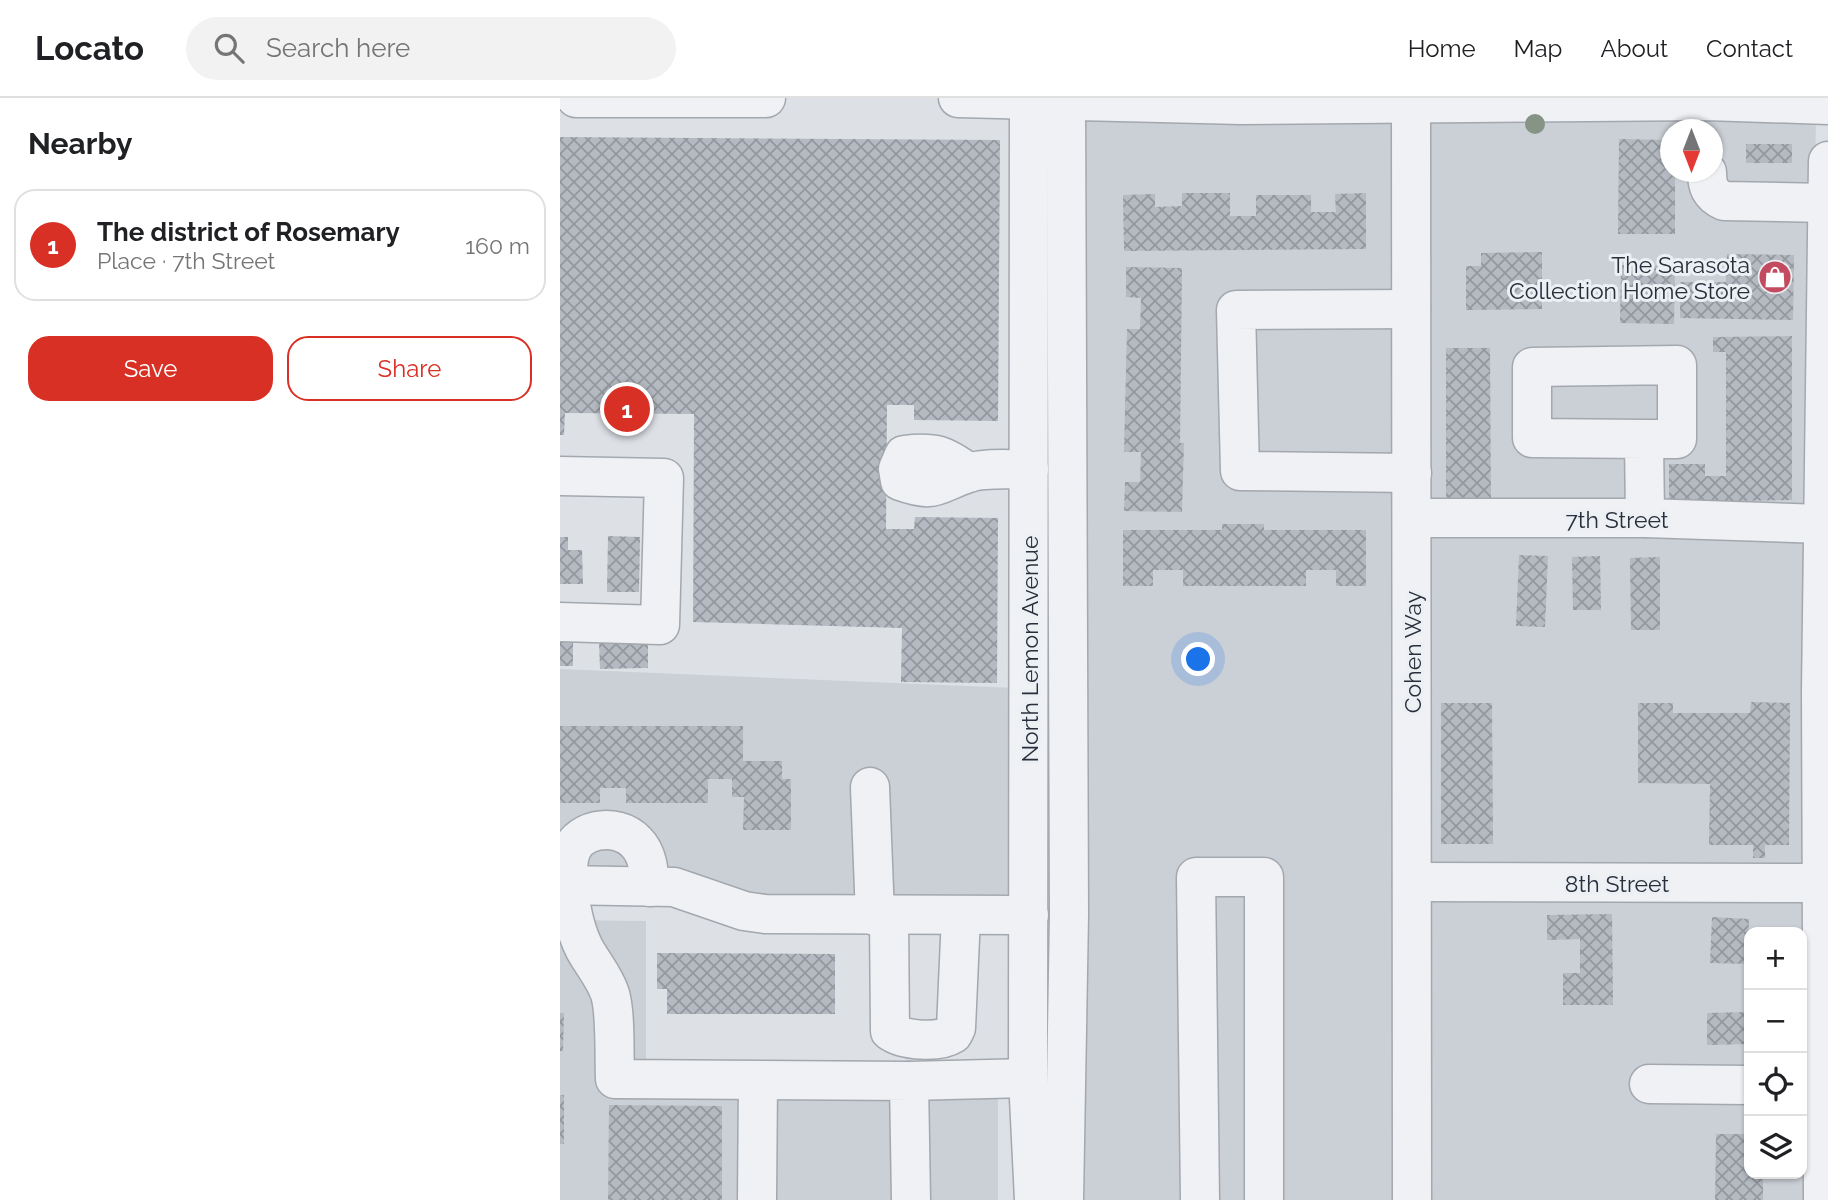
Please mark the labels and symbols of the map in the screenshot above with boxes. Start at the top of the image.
north arrow [1660,119,1723,182]
place label: The Sarasota Collection Home Store [1509,251,1750,304]
shop icon: The Sarasota Collection Home Store [1756,258,1794,296]
pin: 1 [604,383,650,435]
street label: 7th Street [1565,506,1669,533]
street label: North Lemon Avenue [1016,535,1043,763]
street label: Cohen Way [1399,591,1426,713]
your location [1181,642,1215,676]
street label: 8th Street [1565,870,1669,897]

